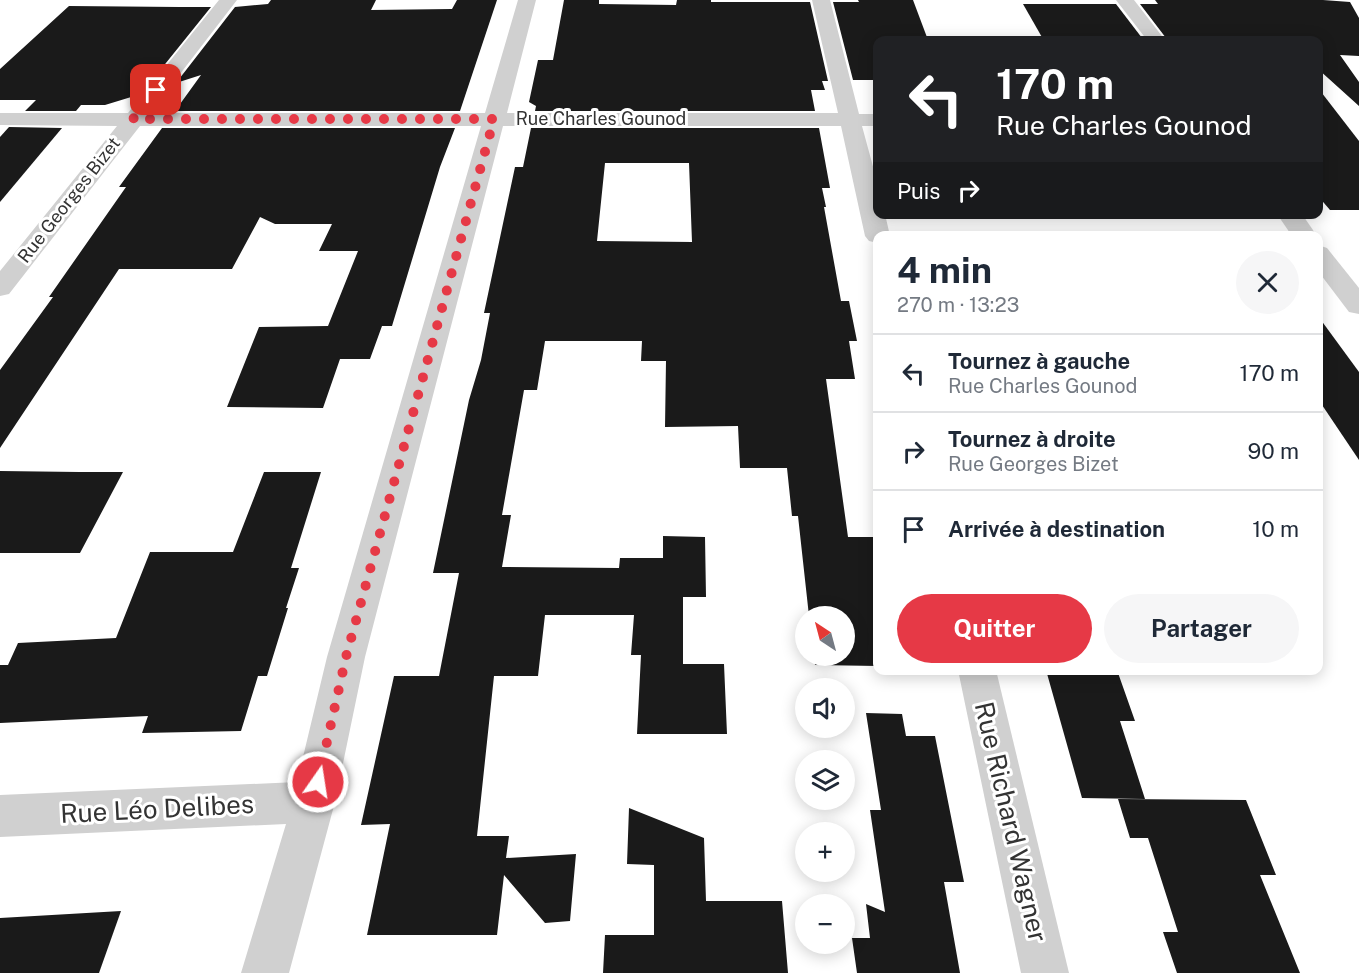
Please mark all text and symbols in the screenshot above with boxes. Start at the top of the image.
text: 170 m [996,59,1114,108]
icon: left [897,60,975,138]
pin [130,64,181,115]
icon: arrive [139,73,172,106]
street label: Rue Charles Gounod [516,108,686,129]
text: Rue Charles Gounod [996,109,1252,141]
street label: Rue Georges Bizet [13,133,124,267]
icon: right [952,174,985,207]
text: Puis [897,178,940,204]
text: 4 min [897,249,992,291]
button: close [1236,251,1299,314]
text: 270 m · 13:23 [897,293,1019,317]
text: Tournez à gauche [948,348,1130,374]
icon: left [897,357,930,390]
text: 170 m [1239,360,1299,386]
text: Rue Charles Gounod [948,374,1137,398]
text: Tournez à droite [948,426,1116,452]
icon: right [897,435,930,468]
text: 90 m [1248,438,1299,464]
text: Rue Georges Bizet [948,452,1119,476]
icon: arrive [897,513,930,546]
text: Arrivée à destination [948,516,1165,542]
text: 10 m [1252,516,1299,542]
button: Quitter [897,594,1092,663]
button: Partager [1104,594,1299,663]
north arrow [795,606,855,666]
map controls [795,606,855,954]
button: sound [795,678,855,738]
street label: Rue Richard Wagner [969,699,1054,945]
position arrow [286,750,350,814]
button: layers [795,750,855,810]
street label: Rue Léo Delibes [59,788,255,829]
button: + [795,822,855,882]
button: − [795,894,855,954]

